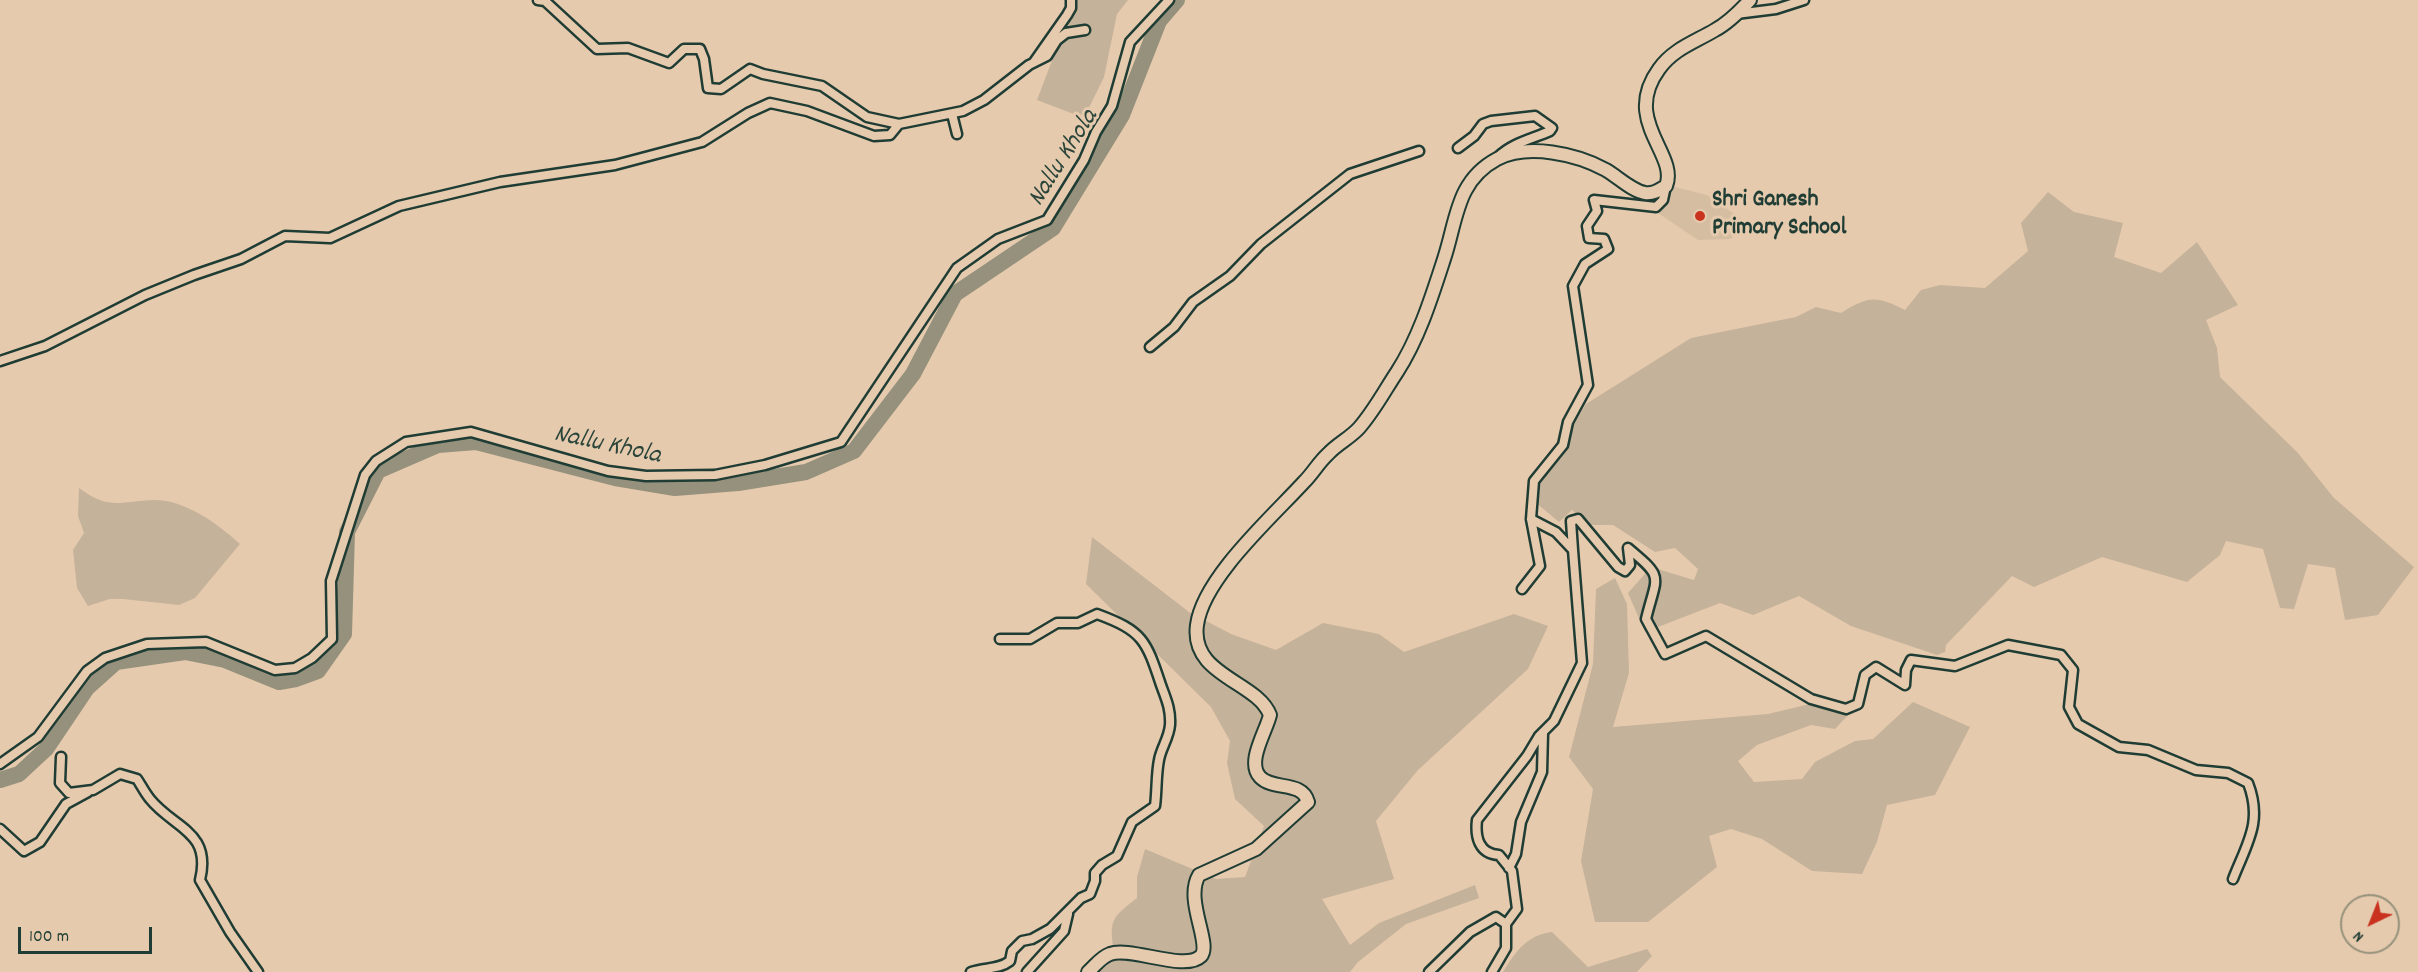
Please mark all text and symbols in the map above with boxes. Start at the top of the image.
water label: Nallu Khola [1023,105,1107,213]
place label: Shri Ganesh Primary School [1712,188,1846,244]
marker: Shri Ganesh Primary School [1693,209,1707,223]
water label: Nallu Khola [551,420,663,474]
north arrow [2340,894,2400,954]
scale bar [21,915,154,953]
text: 100 m [29,925,69,950]
text: N [2348,925,2369,947]

